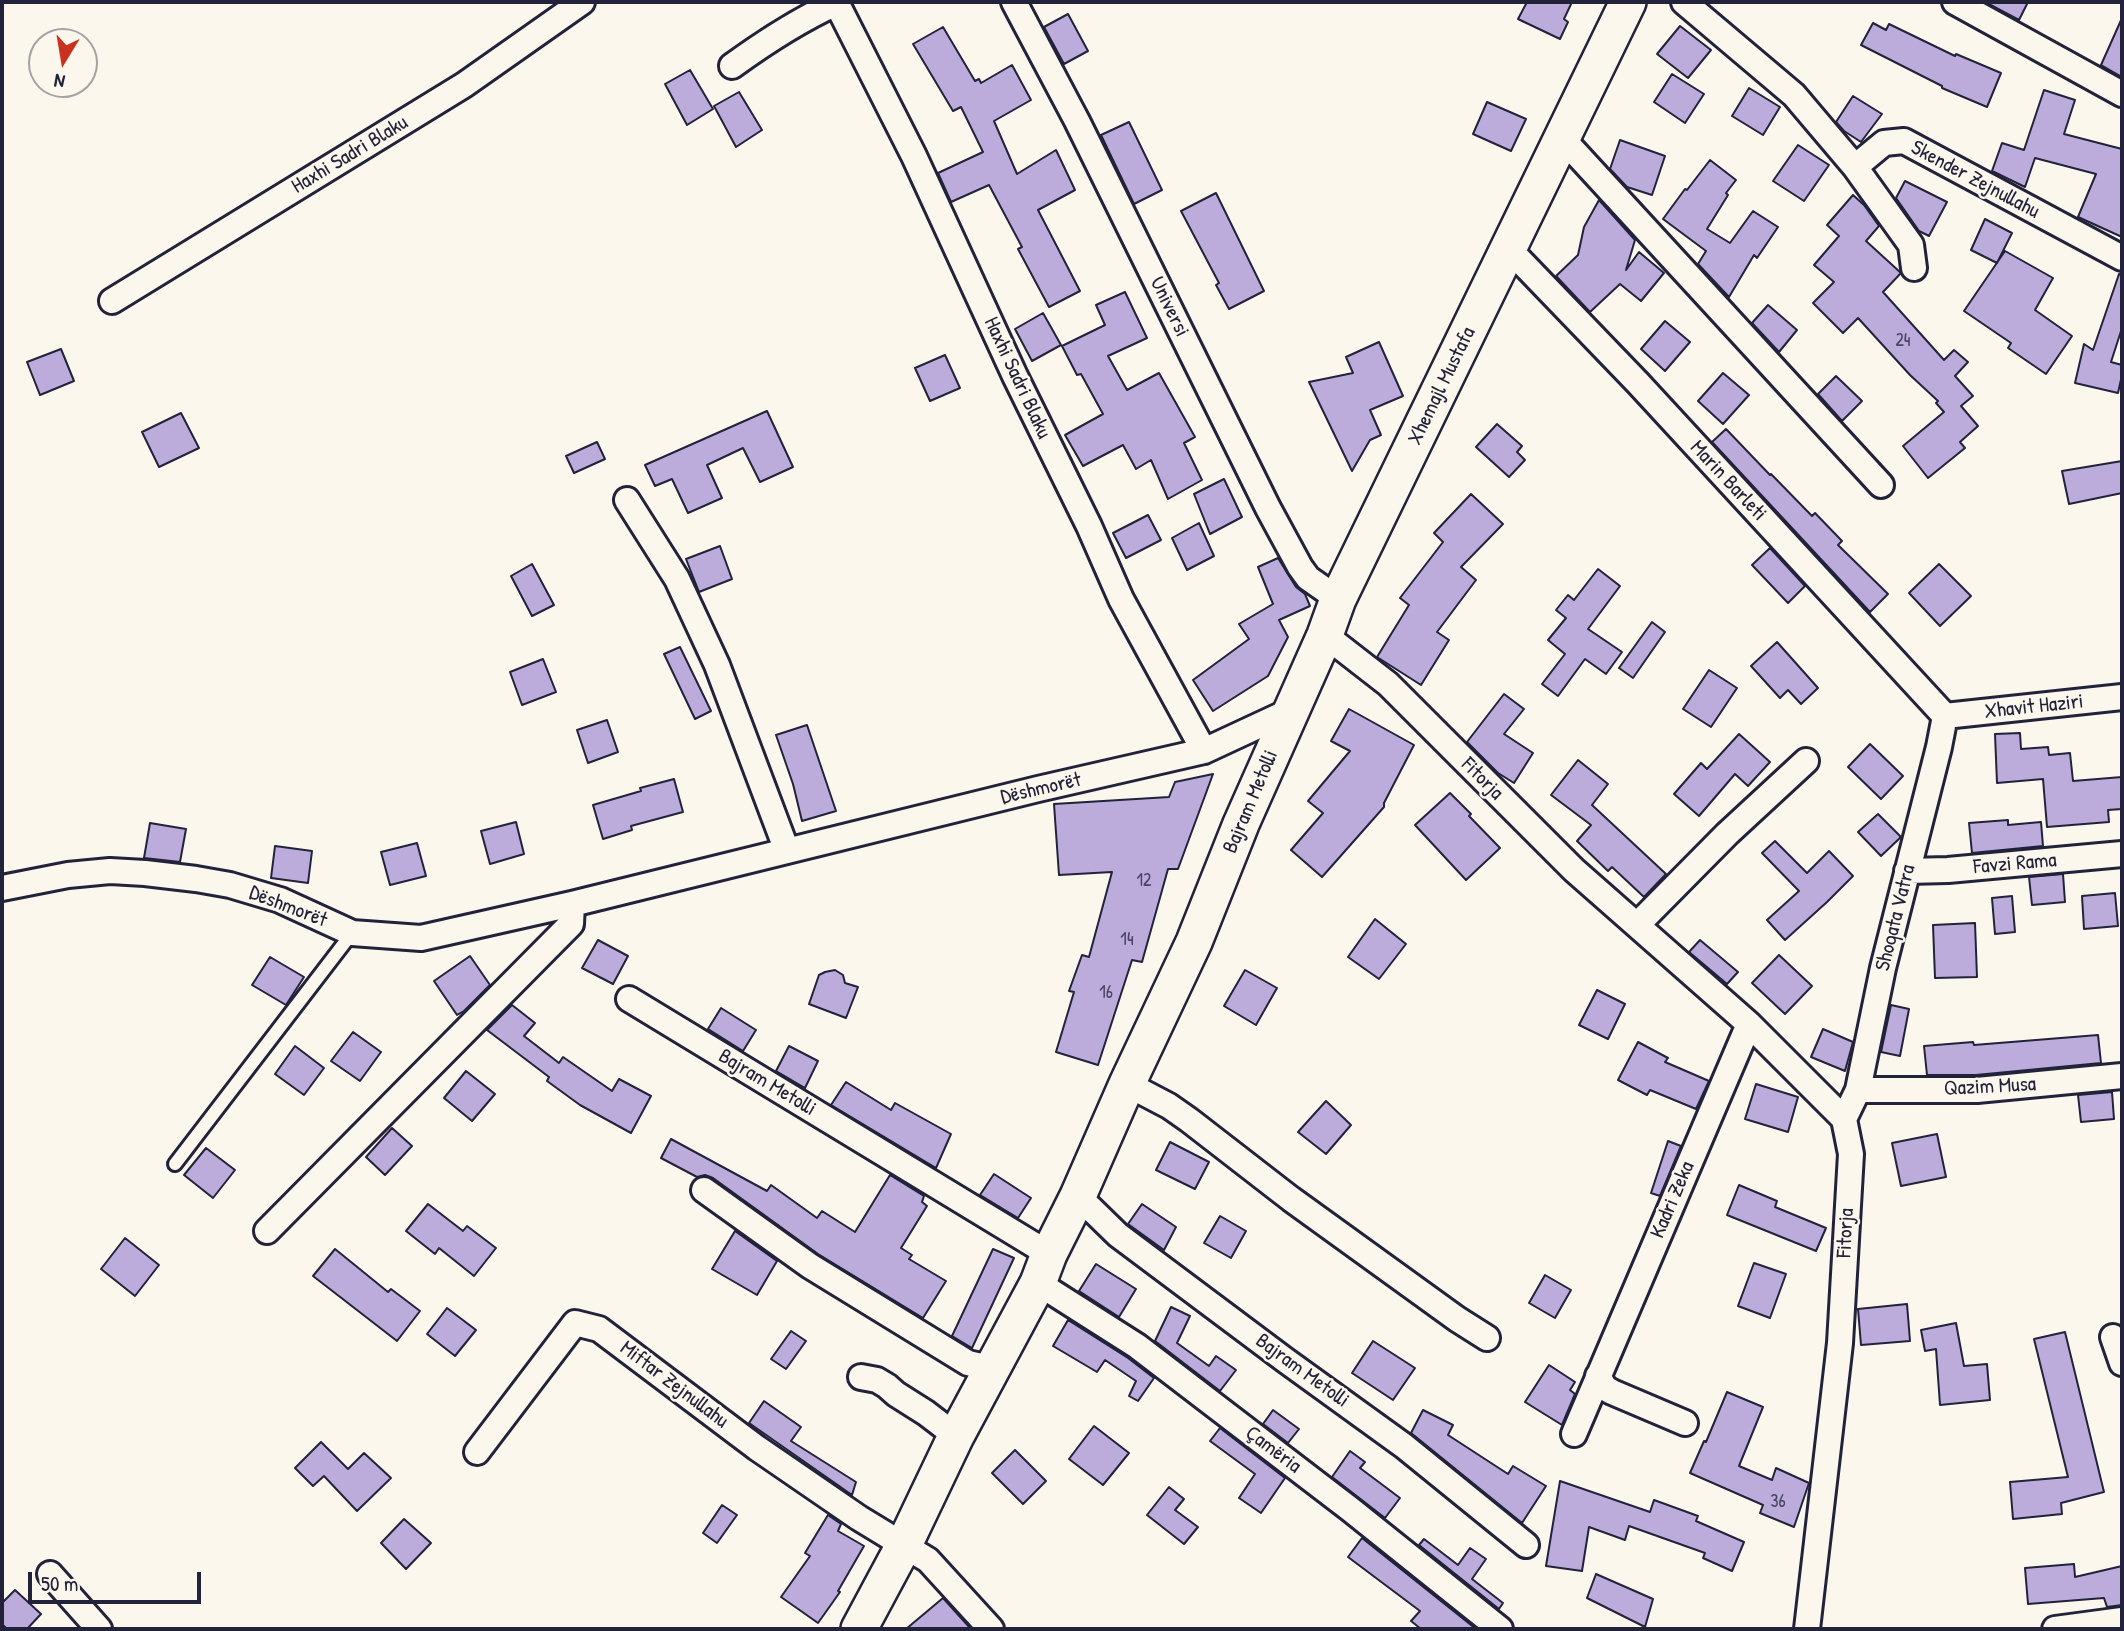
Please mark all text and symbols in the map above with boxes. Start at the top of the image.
north arrow [28,28,98,98]
text: N [52,68,67,95]
street label: Haxhi Sadri Blaku [287,110,413,200]
street label: Skender Zejnullahu [1906,136,2044,224]
street label: Universi [1144,273,1194,341]
street label: Haxhi Sadri Blaku [978,313,1056,443]
street label: Xhemajl Mustafa [1403,323,1481,449]
house number: 24 [1895,330,1911,352]
street label: Marin Barleti [1684,436,1772,526]
street label: Xhavit Haziri [1983,689,2085,725]
street label: Bajram Metolli [1218,747,1284,857]
street label: Fitorja [1456,753,1508,805]
street label: Dëshmorët [998,768,1084,810]
street label: Favzi Rama [1972,848,2058,880]
street label: Shoqata Vatra [1871,862,1921,974]
house number: 12 [1137,870,1151,892]
street label: Dëshmorët [245,881,331,933]
house number: 14 [1120,929,1134,951]
house number: 16 [1099,982,1113,1004]
street label: Bajram Metolli [714,1044,820,1122]
street label: Qazim Musa [1943,1072,2037,1102]
street label: Kadri Zeka [1646,1158,1700,1242]
street label: Fitorja [1832,1208,1860,1258]
street label: Bajram Metolli [1250,1329,1354,1413]
street label: Miftar Zejnullahu [615,1336,733,1434]
street label: Çamëria [1240,1421,1306,1479]
house number: 36 [1770,1491,1786,1513]
scale bar [32,1558,205,1602]
text: 50 m [41,1569,78,1598]

